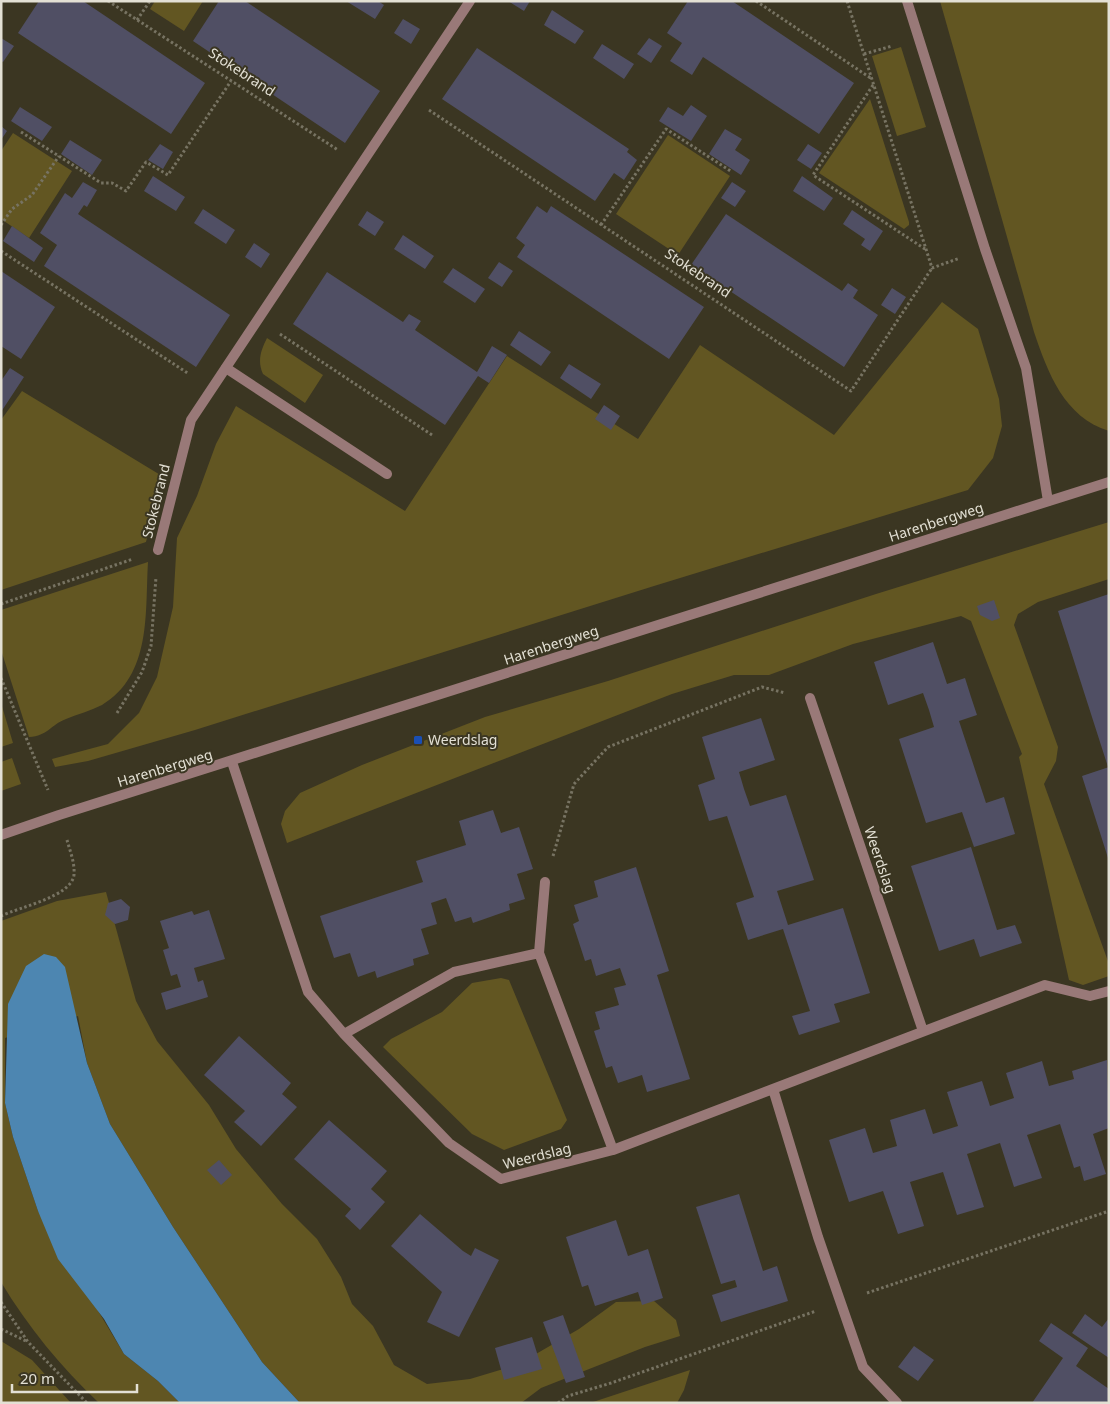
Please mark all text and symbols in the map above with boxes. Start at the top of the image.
street label: Stokebrand [205,43,279,100]
street label: Stokebrand [662,244,735,302]
street label: Stokebrand [137,462,174,540]
street label: Harenbergweg [886,497,986,546]
street label: Harenbergweg [501,620,601,669]
place label: Weerdslag [428,730,497,749]
marker: Weerdslag [412,734,424,746]
street label: Harenbergweg [115,744,215,791]
street label: Weerdslag [860,824,901,896]
street label: Weerdslag [501,1138,573,1173]
scale bar [12,1362,138,1394]
text: 20 m [20,1368,55,1388]

